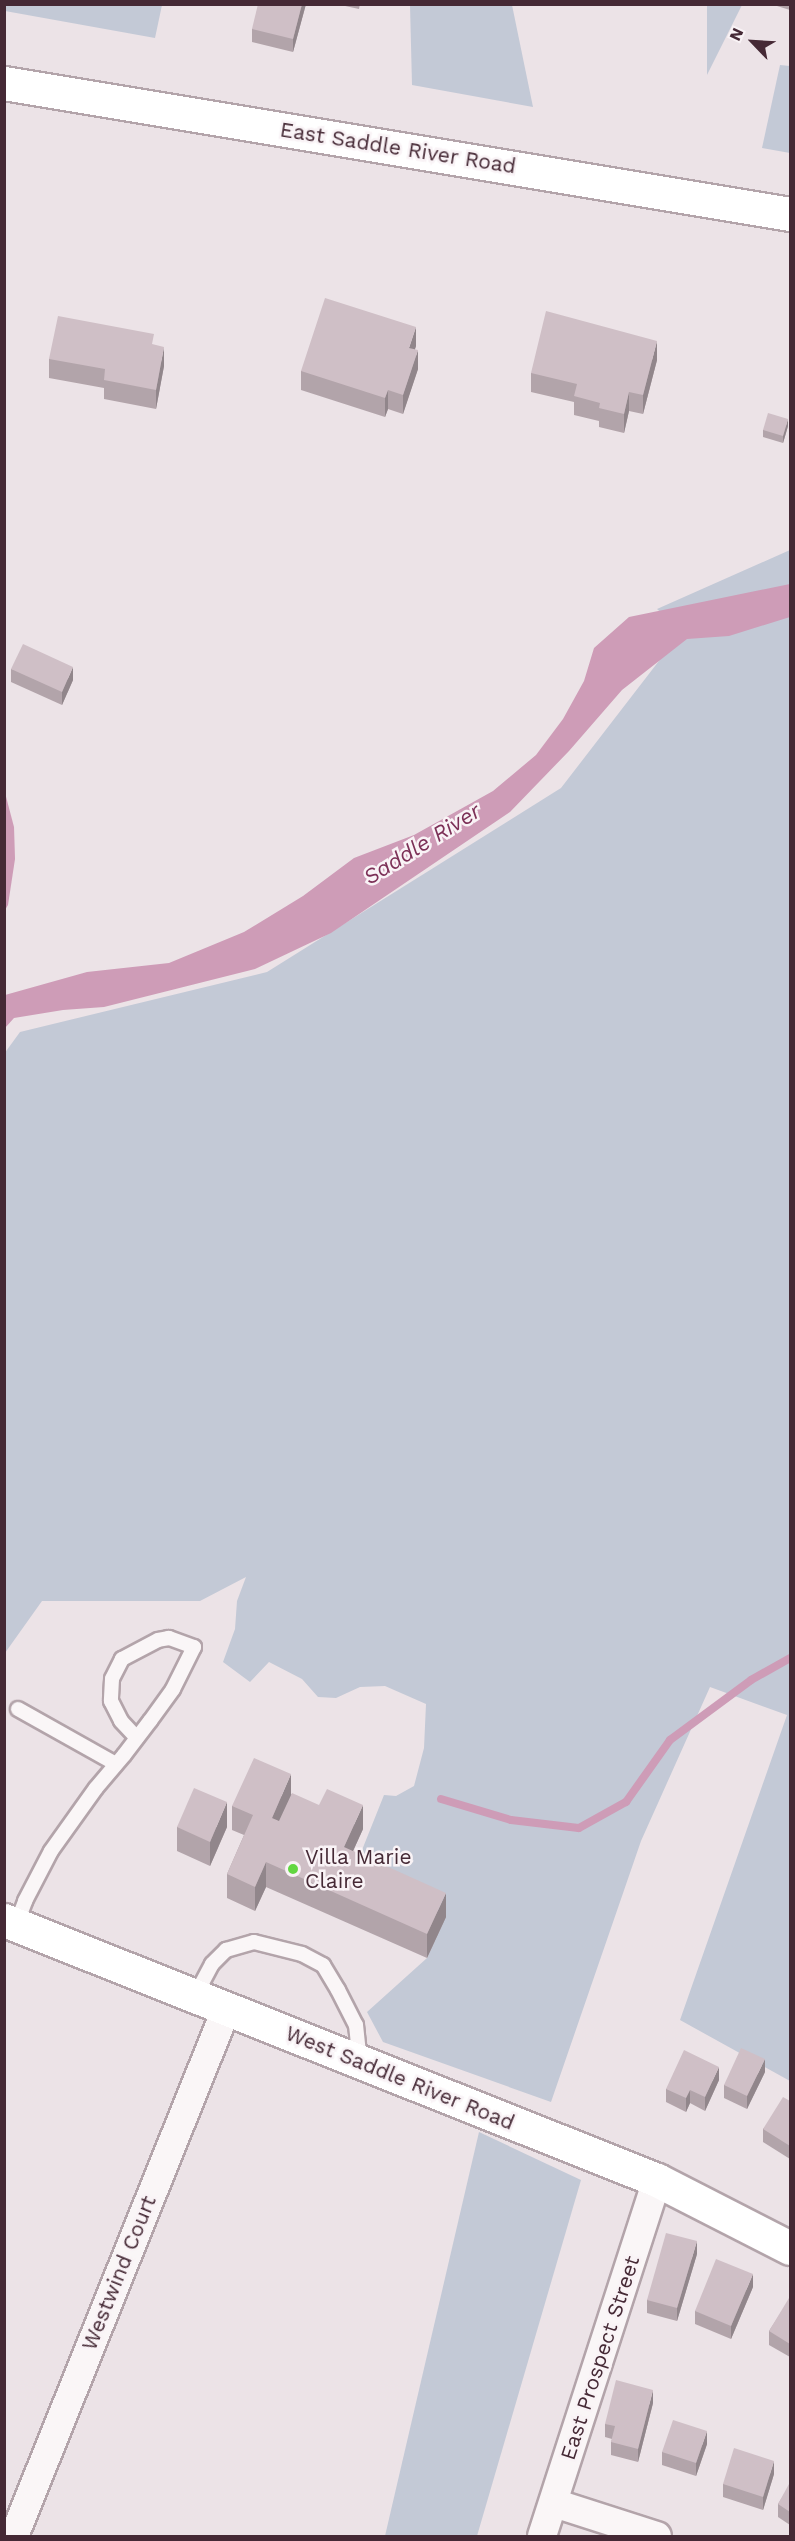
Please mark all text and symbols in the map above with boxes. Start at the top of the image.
north arrow [723,12,783,72]
text: N [725,25,747,44]
street label: East Saddle River Road [278,117,518,179]
water label: Saddle River [359,798,485,890]
place label: Villa Marie Claire [305,1844,412,1894]
marker: Villa Marie Claire [286,1862,300,1876]
street label: West Saddle River Road [282,2020,518,2136]
street label: Westwind Court [76,2192,162,2354]
street label: East Prospect Street [555,2253,645,2463]

